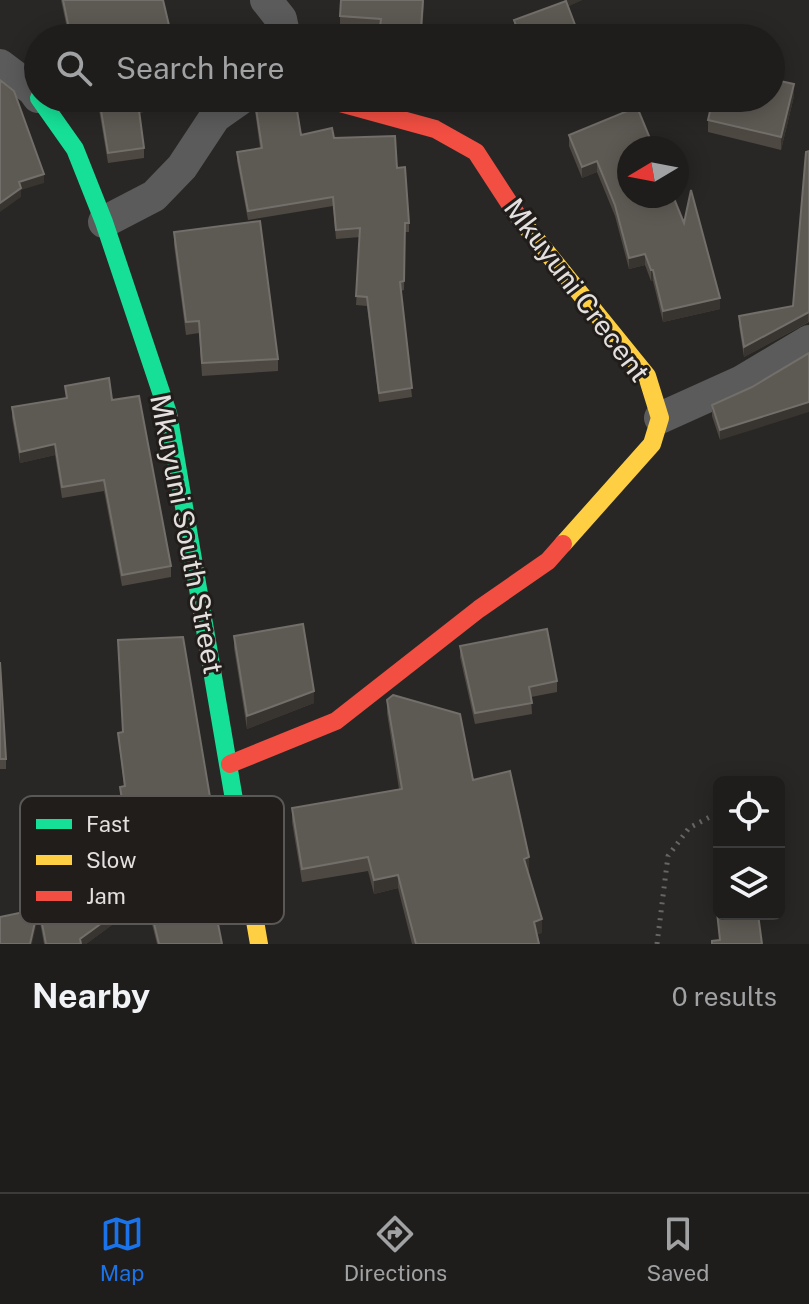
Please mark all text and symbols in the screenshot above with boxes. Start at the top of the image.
search box [24,24,785,112]
icon: search [52,46,96,90]
text: Search here [116,50,284,86]
north arrow [617,136,689,208]
street label: Mkuyuni Crecent [498,192,657,388]
street label: Mkuyuni South Street [144,391,231,677]
map controls [713,776,785,920]
button: locate [713,776,785,848]
legend [20,796,284,924]
text: Fast [86,811,130,837]
text: Slow [86,847,136,873]
button: layers [713,848,785,920]
text: Jam [86,883,126,909]
text: Nearby [32,976,150,1016]
text: 0 results [672,981,777,1012]
tab: Map [100,1212,144,1286]
tab: Directions [344,1212,447,1286]
tab: Saved [646,1212,709,1286]

